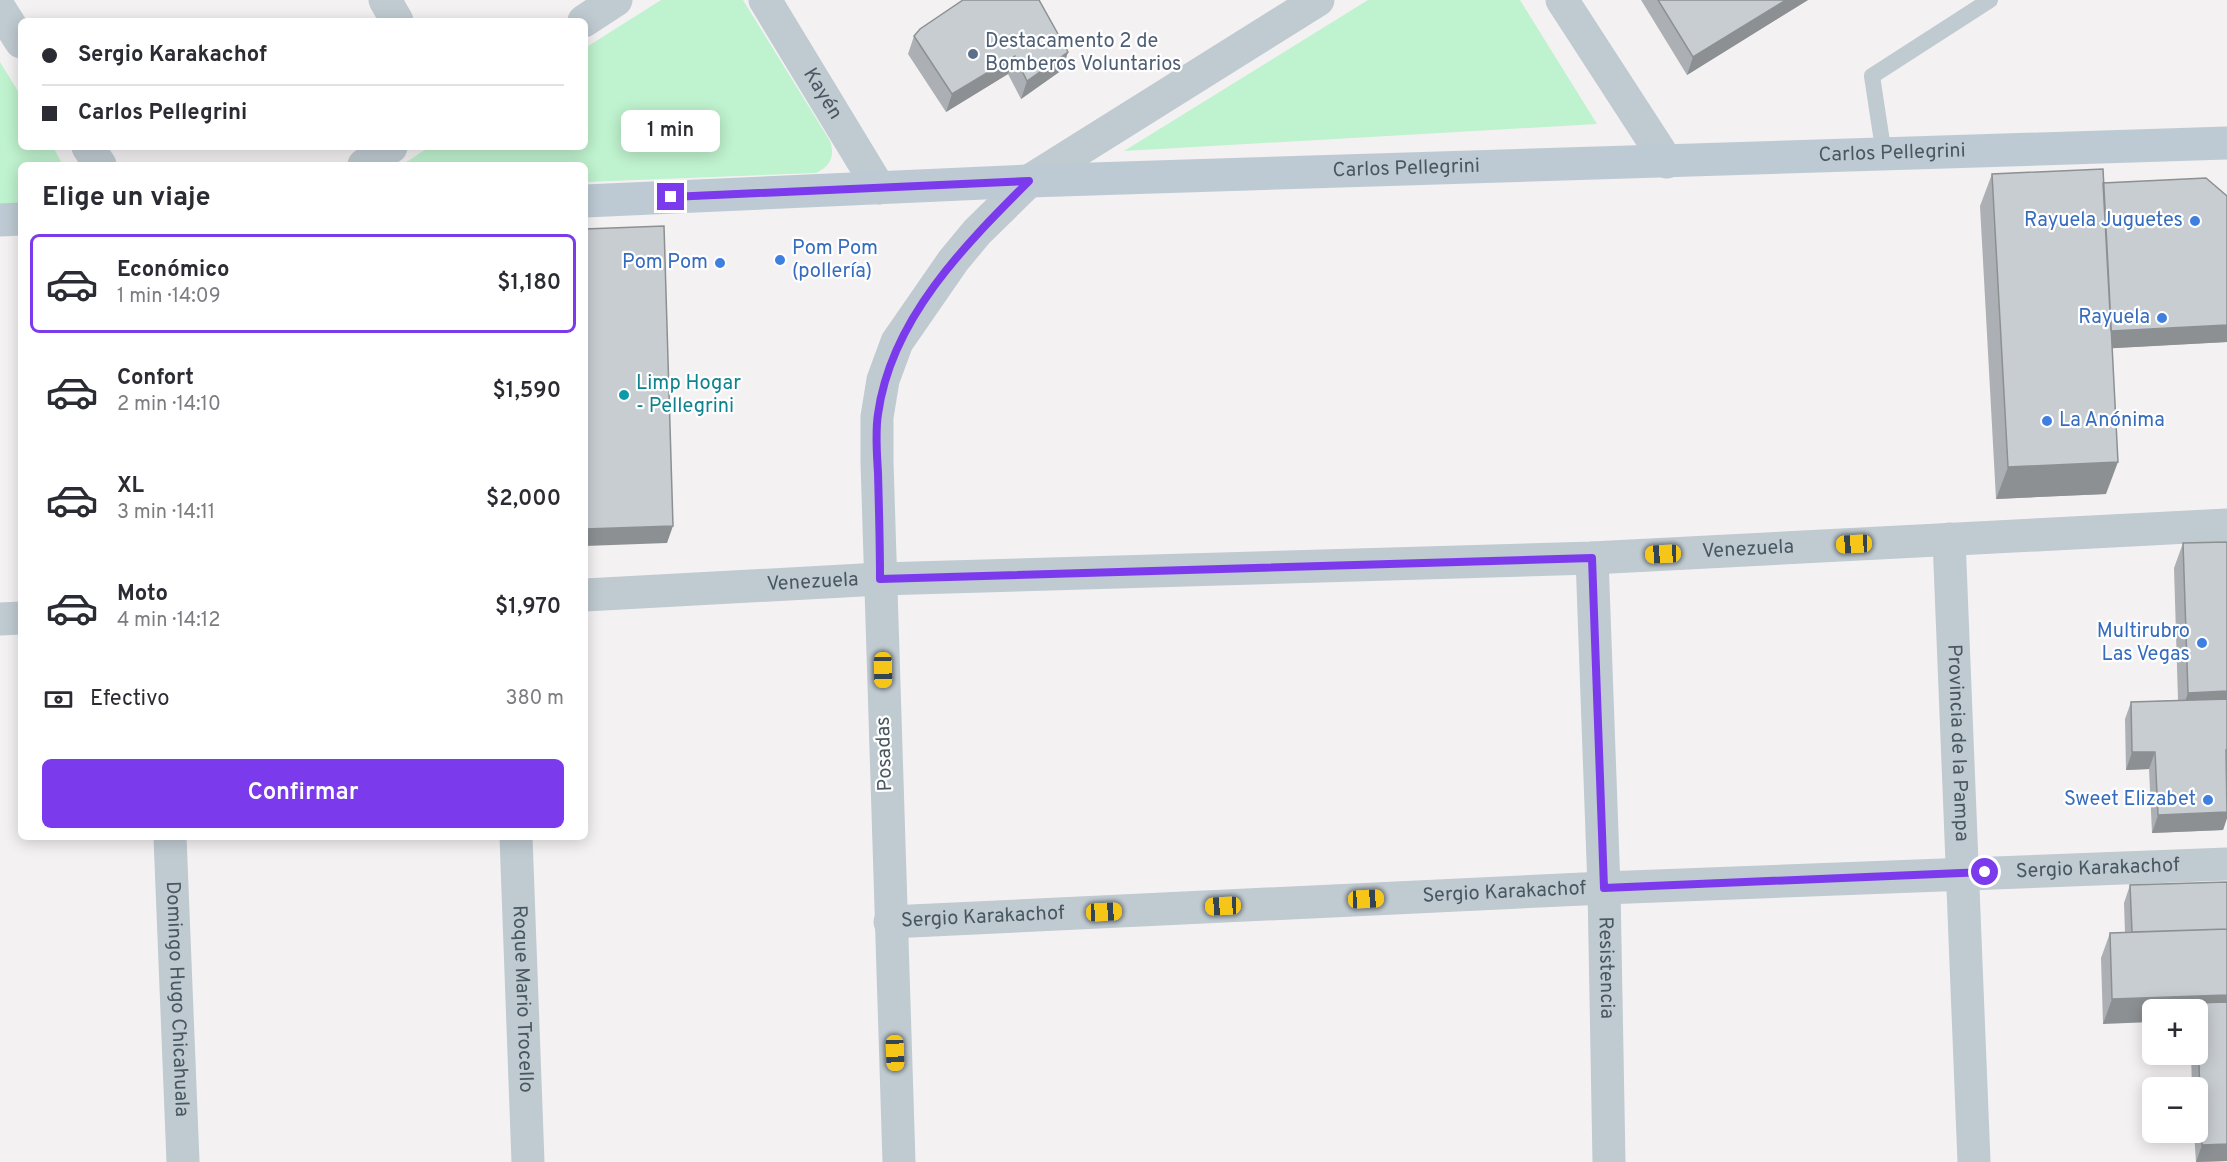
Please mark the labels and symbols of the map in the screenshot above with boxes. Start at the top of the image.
place label: Destacamento 2 de Bomberos Voluntarios [985,29,1181,78]
marker: Destacamento 2 de Bomberos Voluntarios [966,47,980,61]
street label: Kayén [796,63,848,125]
callout: 1 min [622,110,720,152]
street label: Carlos Pellegrini [1818,138,1966,169]
street label: Carlos Pellegrini [1332,154,1480,184]
route end [657,183,684,210]
place label: Rayuela Juguetes [2024,208,2183,234]
marker: Rayuela Juguetes [2188,214,2202,228]
place label: Pom Pom (pollería) [792,236,878,285]
place label: Pom Pom [622,250,708,276]
marker: Pom Pom (pollería) [773,253,787,267]
marker: Pom Pom [713,256,727,270]
place label: Rayuela [2078,305,2150,331]
marker: Rayuela [2155,311,2169,325]
place label: Limp Hogar - Pellegrini [636,371,741,420]
marker: Limp Hogar - Pellegrini [617,388,631,402]
place label: La Anónima [2059,408,2165,434]
marker: La Anónima [2040,414,2054,428]
car [1836,534,1872,554]
street label: Venezuela [1701,535,1795,565]
car [1645,544,1681,564]
street label: Venezuela [766,567,859,598]
place label: Multirubro Las Vegas [2097,619,2190,668]
marker: Multirubro Las Vegas [2195,636,2209,650]
street label: Provincia de la Pampa [1940,644,1974,842]
car [874,652,892,688]
street label: Posadas [871,716,899,792]
place label: Sweet Elizabet [2064,787,2196,813]
marker: Sweet Elizabet [2201,793,2215,807]
street label: Sergio Karakachof [2015,853,2181,885]
route start [1971,858,1998,885]
street label: Sergio Karakachof [1422,876,1587,910]
street label: Domingo Hugo Chicahuala [159,880,194,1117]
car [1348,889,1384,909]
car [1205,896,1241,916]
street label: Sergio Karakachof [900,901,1066,934]
car [1086,902,1122,922]
street label: Roque Mario Trocello [506,905,538,1093]
street label: Resistencia [1592,916,1619,1019]
car [885,1035,905,1071]

